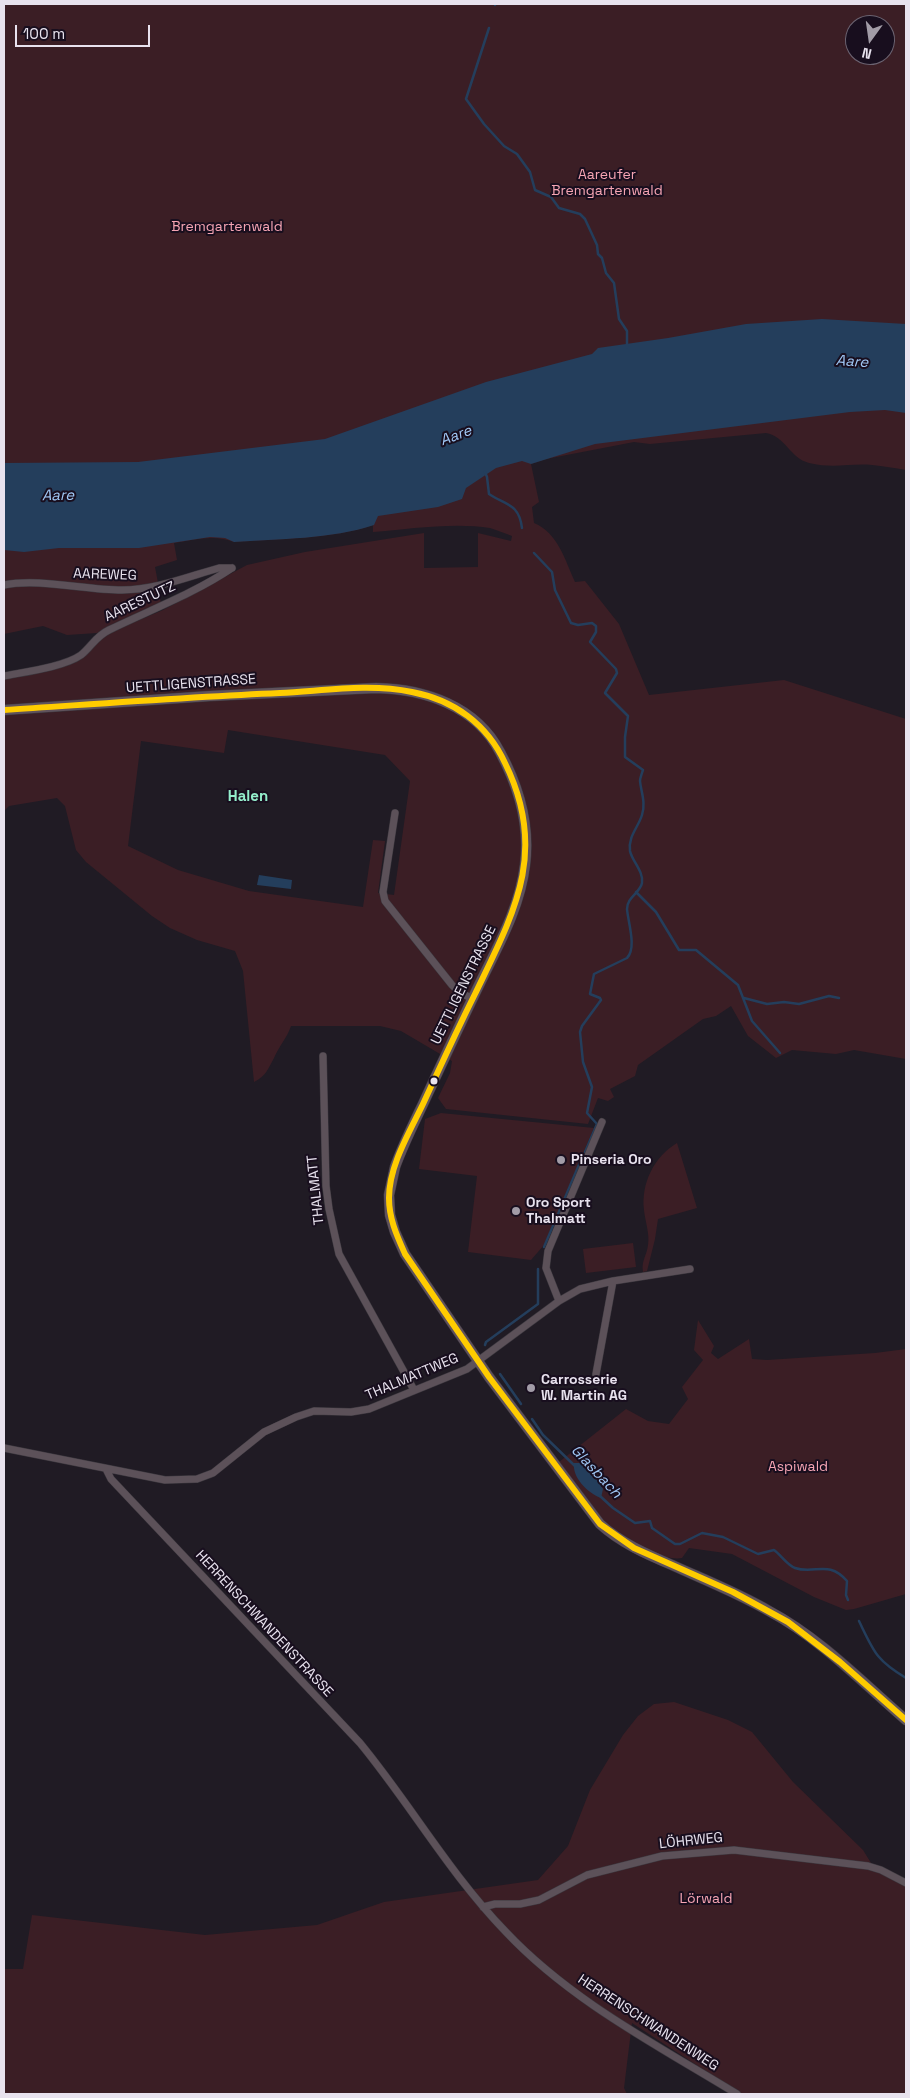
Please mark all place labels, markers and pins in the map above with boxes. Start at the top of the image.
unlabelled marker [429,1076,439,1086]
place label: Pinseria Oro [571,1152,651,1168]
marker: Pinseria Oro [555,1154,567,1166]
place label: Oro Sport Thalmatt [526,1195,591,1228]
marker: Oro Sport Thalmatt [510,1205,522,1217]
place label: Carrosserie W. Martin AG [541,1372,627,1404]
marker: Carrosserie W. Martin AG [525,1382,537,1394]

